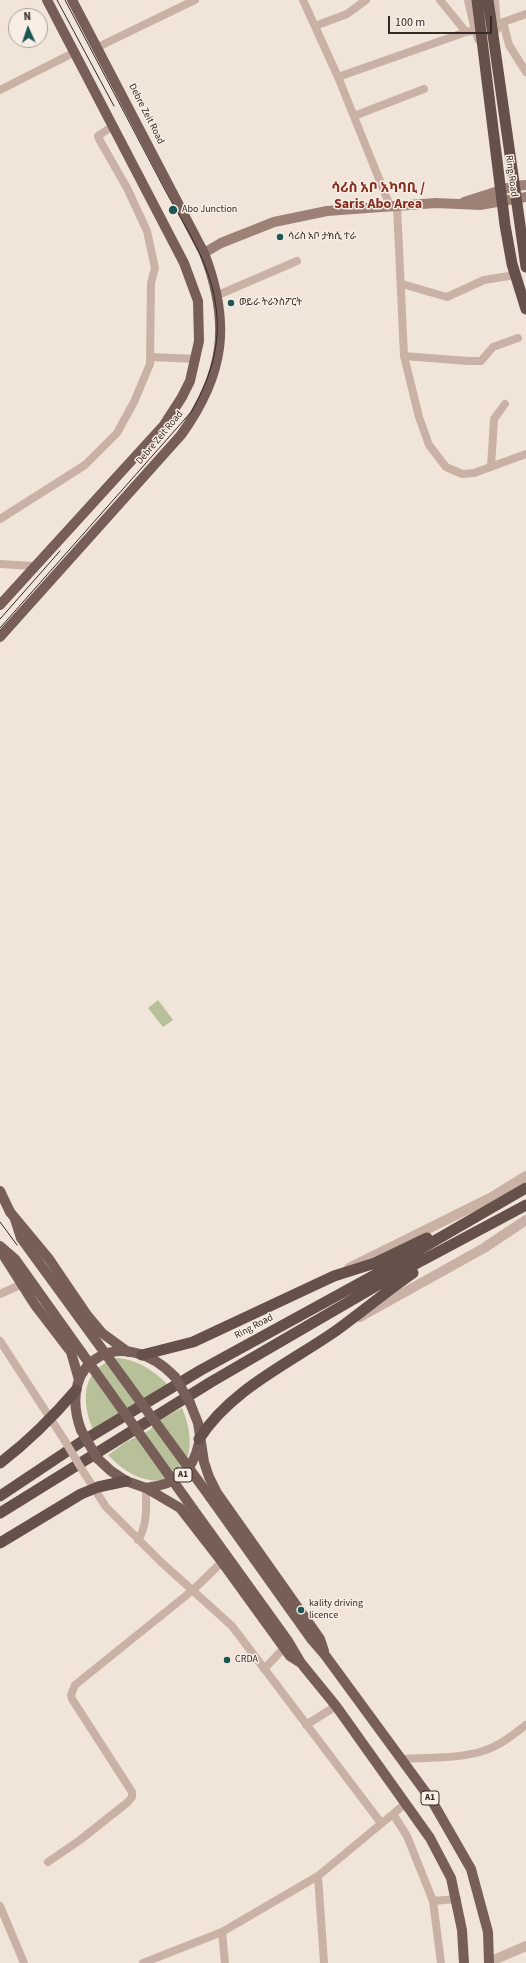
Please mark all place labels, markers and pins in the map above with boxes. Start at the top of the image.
marker: Abo Junction [167,204,179,216]
place label: Abo Junction [182,204,237,216]
place label: ሳሪስ አቦ ታክሲ ተራ [288,231,356,243]
marker: ሳሪስ አቦ ታክሲ ተራ [275,232,285,242]
place label: ወይራ ትራንስፖርት [239,297,302,309]
marker: ወይራ ትራንስፖርት [226,298,236,308]
place label: kality driving licence [309,1598,363,1622]
marker: kality driving licence [296,1605,306,1615]
place label: CRDA [235,1654,258,1666]
marker: CRDA [222,1655,232,1665]

